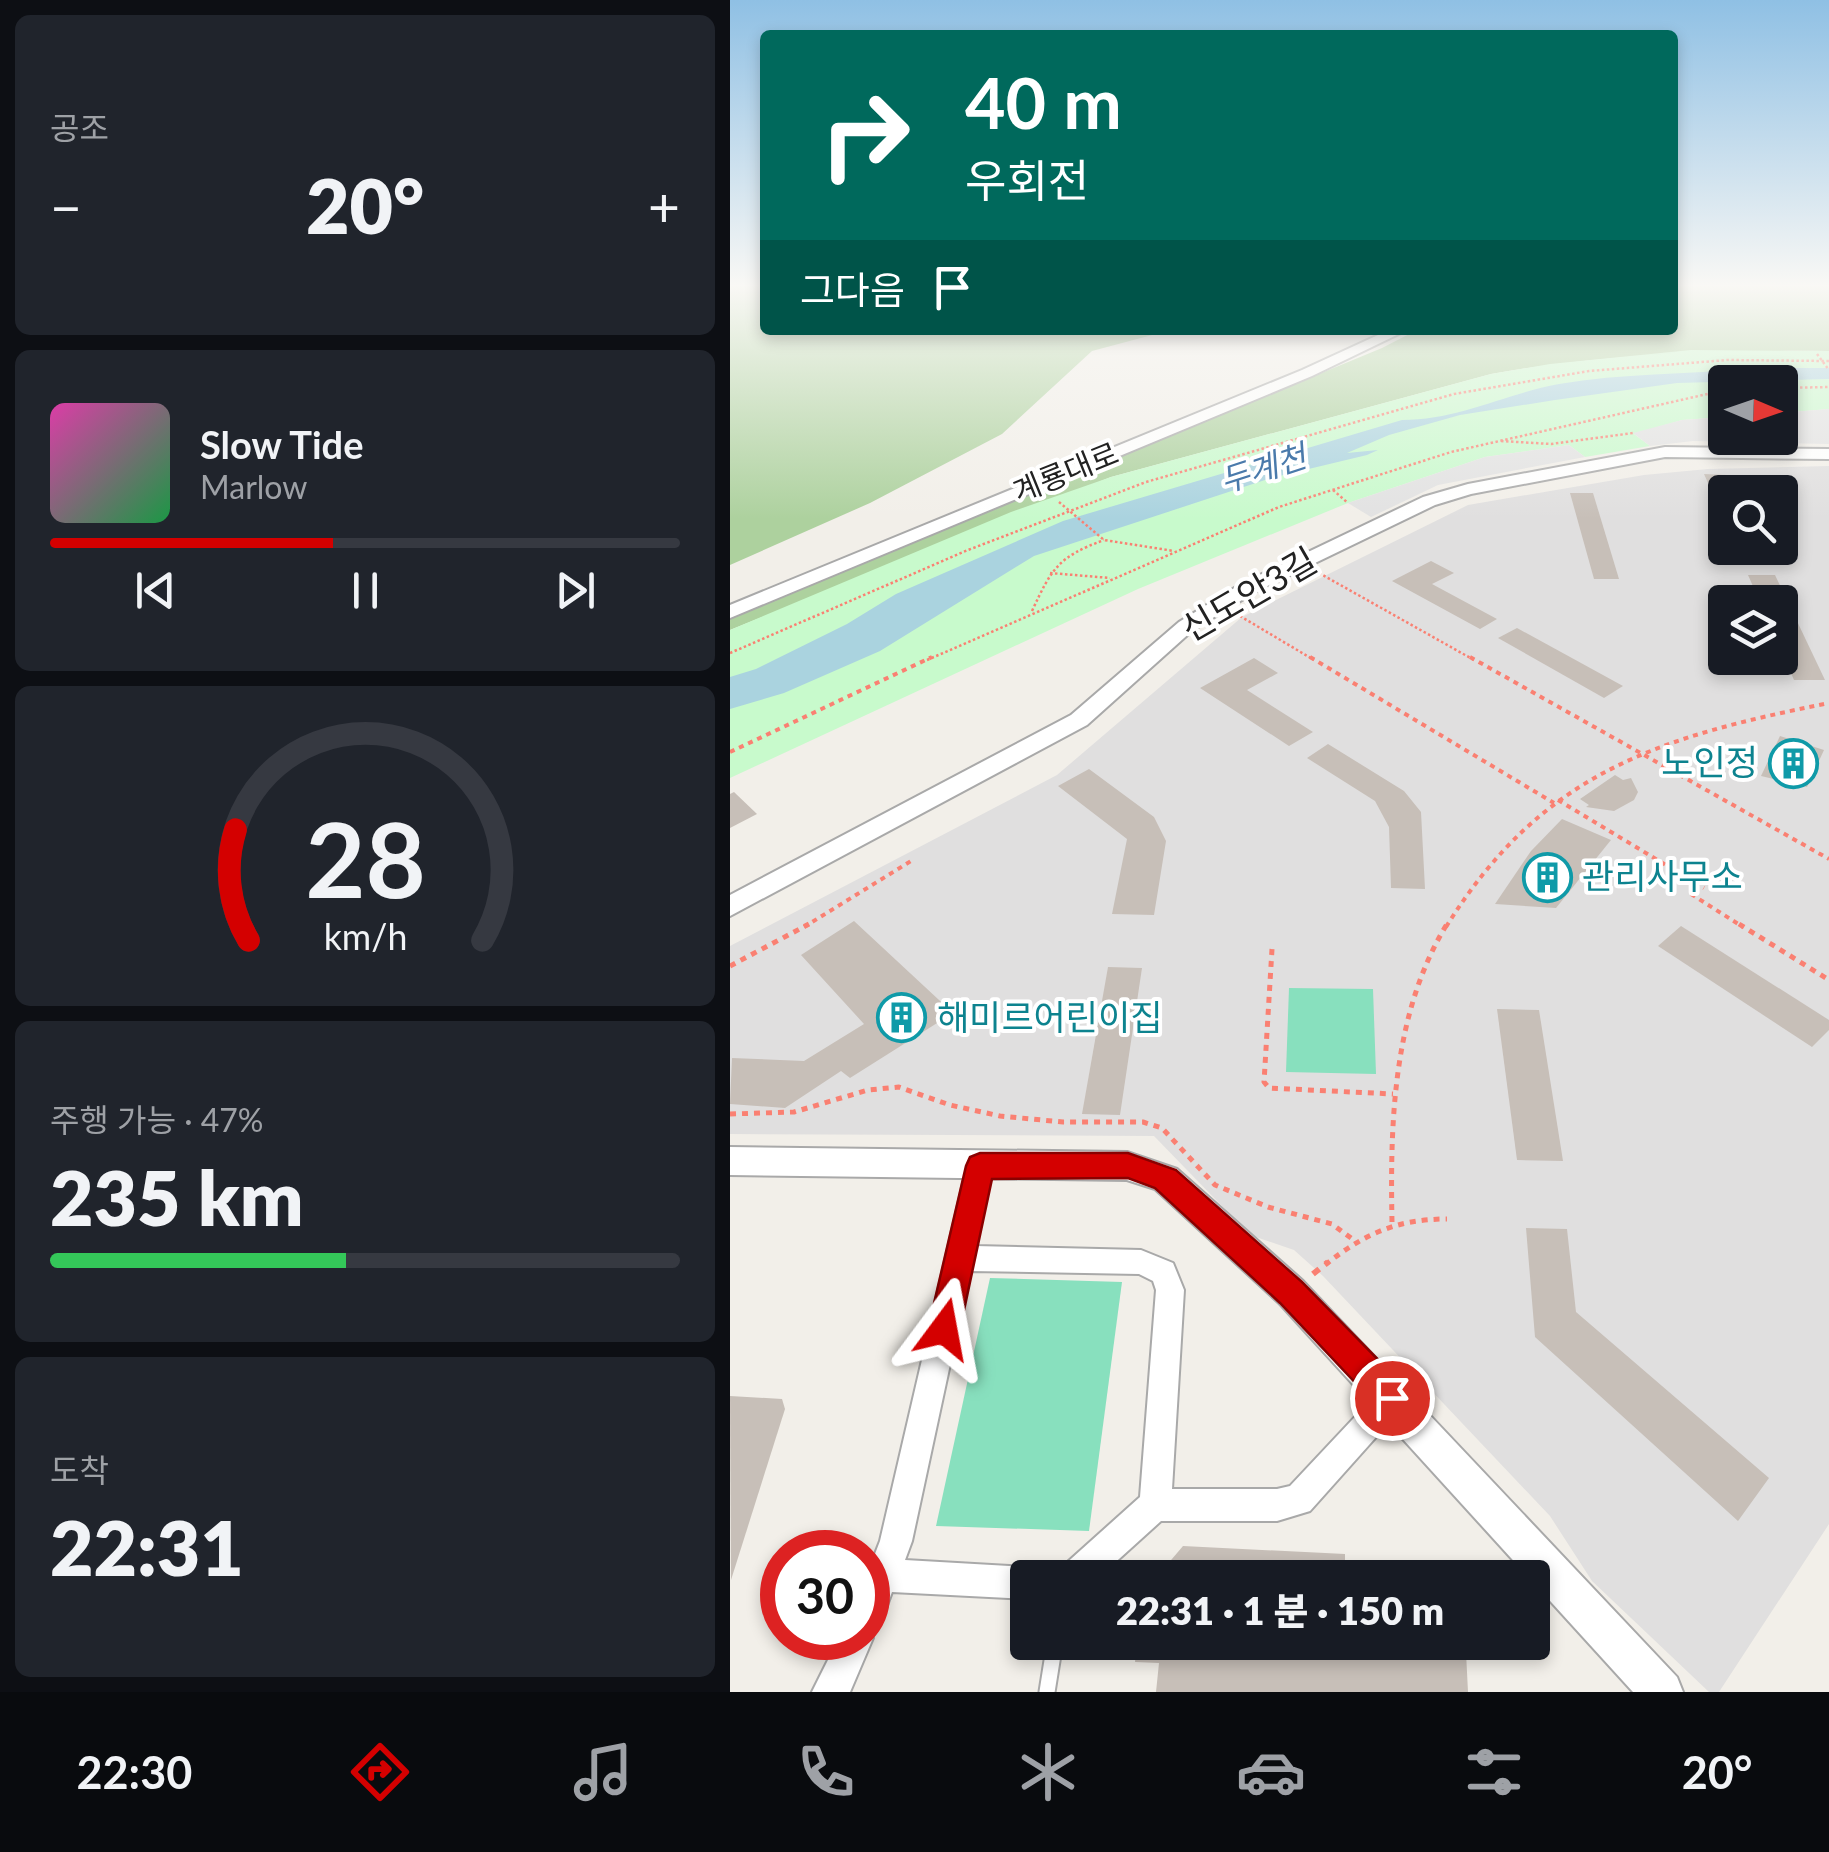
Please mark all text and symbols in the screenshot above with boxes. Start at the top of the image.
text: 40 m [965,60,1122,144]
icon: right [800,70,930,200]
text: 공조 [50,108,109,147]
text: 우회전 [965,153,1089,207]
text: 20° [306,160,424,250]
text: − [50,173,82,239]
text: + [648,173,680,239]
icon: arrive [925,260,980,315]
text: 그다음 [800,266,905,312]
north arrow [1708,365,1798,455]
map controls [1708,365,1798,675]
text: Slow Tide [200,421,363,467]
street label: 계룡대로 [1007,434,1123,509]
water label: 두계천 [1215,434,1314,500]
text: Marlow [200,467,307,506]
button: search [1708,475,1798,565]
street label: 신도안3길 [1173,538,1323,649]
icon: previous [128,563,183,618]
icon: pause [338,563,393,618]
icon: next [548,563,603,618]
button: layers [1708,585,1798,675]
building icon: 노인정 [1767,737,1819,789]
place label: 노인정 [1661,740,1758,782]
text: 28 [305,795,425,920]
building icon: 관리사무소 [1521,851,1573,903]
place label: 관리사무소 [1582,854,1743,896]
text: km/h [323,915,407,958]
building icon: 해미르어린이집 [876,992,928,1044]
place label: 해미르어린이집 [937,995,1162,1037]
text: 주행 가능 · 47% [50,1100,263,1139]
text: 235 km [50,1152,304,1242]
position arrow [892,1277,996,1381]
pin [1350,1356,1435,1441]
icon: arrive [1365,1371,1420,1426]
text: 도착 [50,1450,109,1489]
text: 22:31 [50,1502,244,1592]
speed limit sign: 30 [760,1530,890,1660]
text: 22:31 · 1 분 · 150 m [1116,1587,1444,1633]
icon: directions [345,1737,415,1807]
icon: music [568,1737,638,1807]
icon: phone [791,1737,861,1807]
icon: climate [1013,1737,1083,1807]
icon: car [1236,1737,1306,1807]
icon: filters [1459,1737,1529,1807]
text: 22:30 [76,1745,192,1799]
text: 20° [1682,1745,1753,1799]

